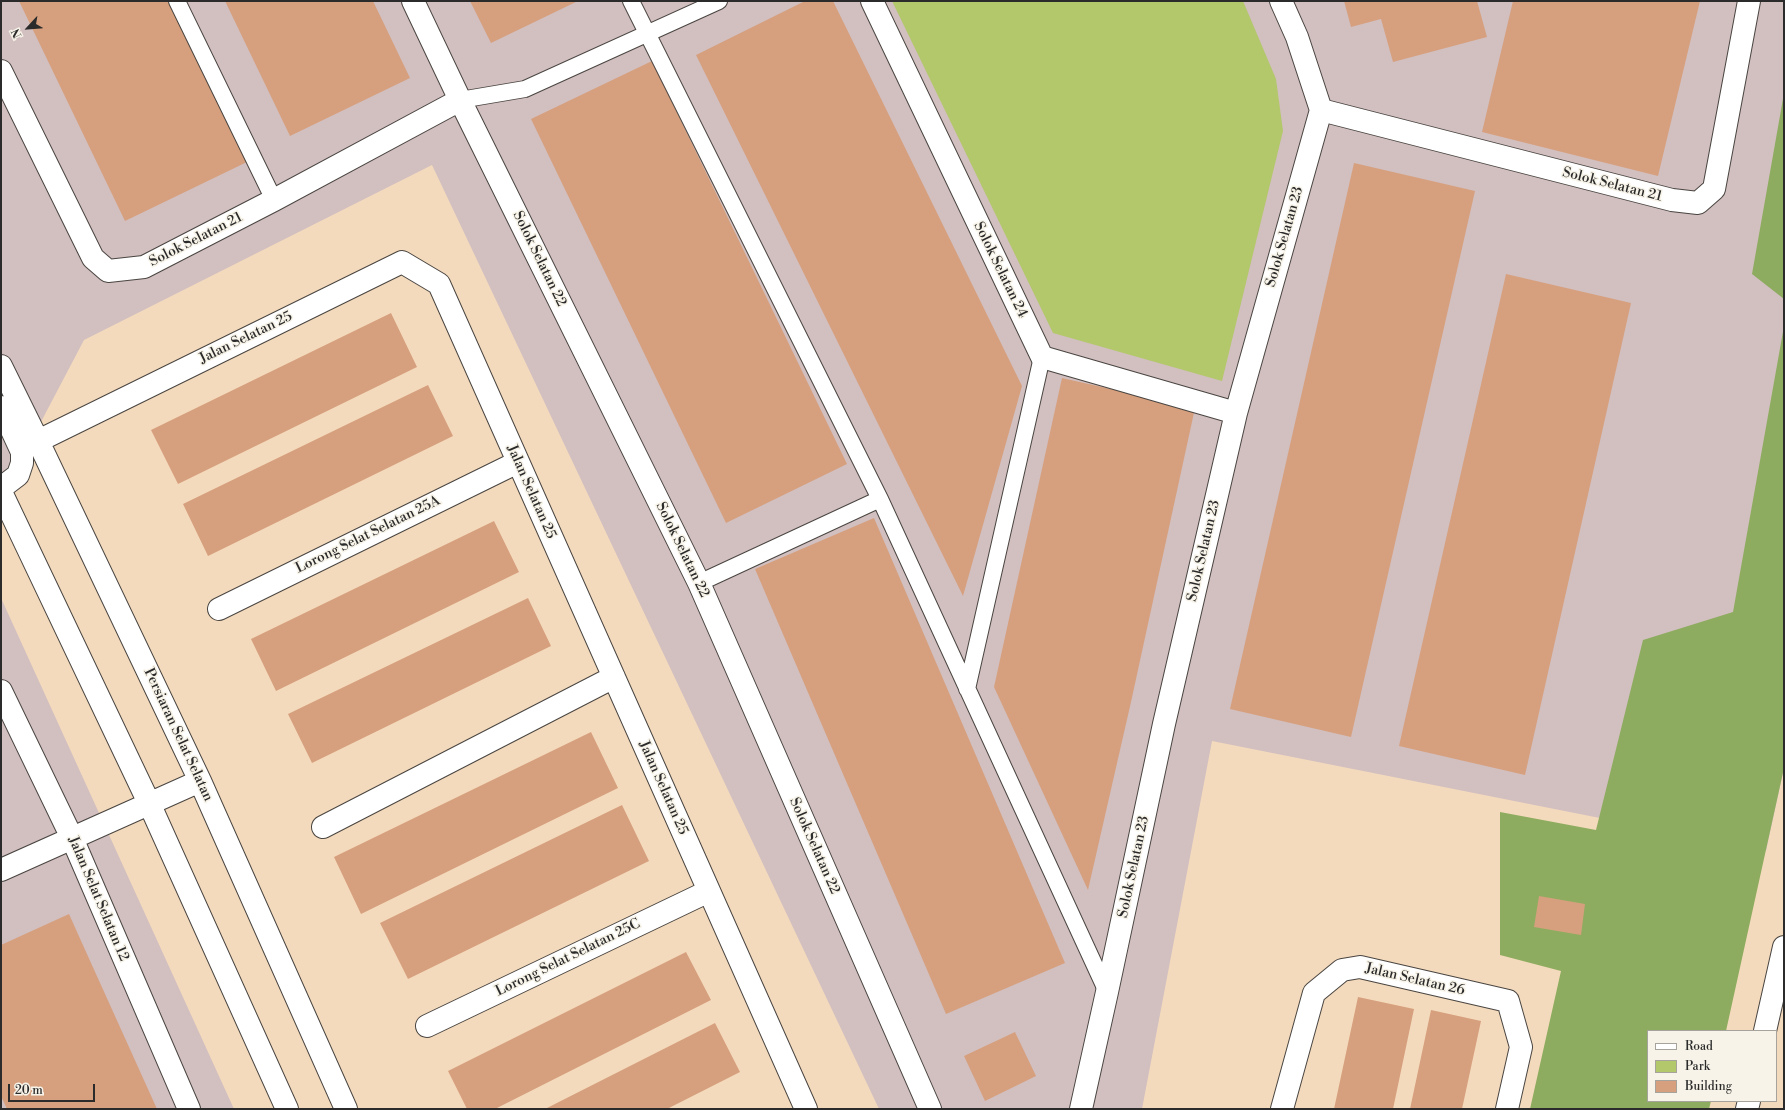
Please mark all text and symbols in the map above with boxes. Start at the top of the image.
north arrow [8,8,48,48]
text: N [9,26,25,40]
street label: Solok Selatan 21 [1560,164,1664,206]
street label: Solok Selatan 23 [1263,185,1307,289]
street label: Solok Selatan 21 [147,209,245,271]
street label: Solok Selatan 22 [509,209,569,309]
street label: Solok Selatan 24 [970,219,1030,321]
street label: Jalan Selatan 25 [197,308,295,368]
street label: Jalan Selatan 25 [503,442,559,542]
street label: Lorong Selat Selatan 25A [293,493,443,577]
street label: Solok Selatan 23 [1184,499,1224,603]
street label: Solok Selatan 22 [652,500,712,600]
street label: Persiaran Selat Selatan [140,666,216,804]
street label: Jalan Selatan 25 [635,738,691,838]
street label: Solok Selatan 22 [785,795,843,897]
street label: Solok Selatan 23 [1115,815,1153,919]
street label: Jalan Selat Selatan 12 [64,834,132,964]
street label: Lorong Selat Selatan 25C [493,916,643,1000]
street label: Jalan Selatan 26 [1364,960,1466,1000]
legend [1647,1030,1777,1102]
text: Road [1685,1039,1713,1054]
text: Park [1685,1059,1710,1074]
scale bar [10,1076,97,1102]
text: Building [1685,1079,1732,1094]
text: 20 m [15,1083,43,1098]

